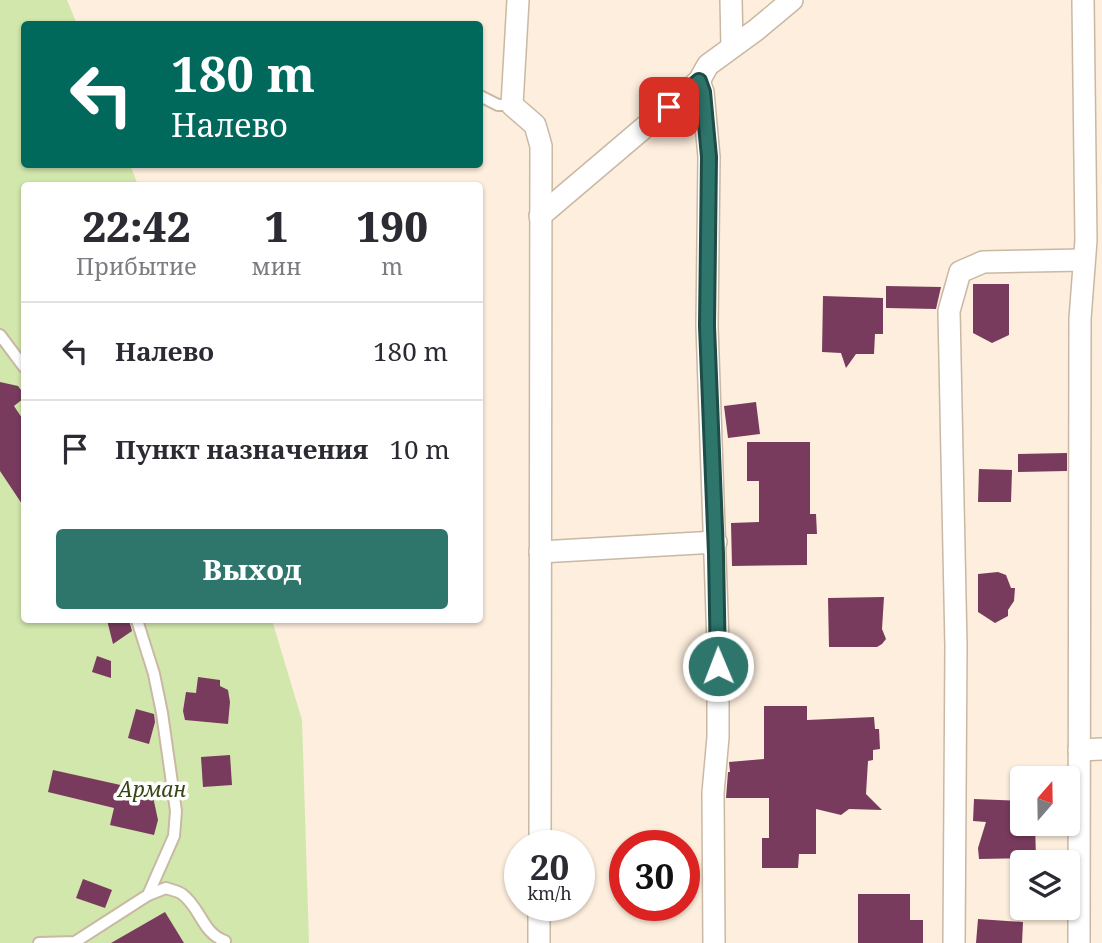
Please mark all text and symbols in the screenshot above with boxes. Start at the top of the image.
text: 180 m [171,40,315,106]
icon: left [56,49,147,140]
pin [639,77,699,137]
icon: arrive [650,88,688,126]
text: Налево [171,103,288,146]
text: 22:42 [82,197,190,254]
text: 1 [265,197,288,254]
text: 190 [357,197,428,254]
text: Прибытие [76,250,197,282]
text: мин [252,250,302,282]
text: m [381,250,403,282]
icon: left [56,332,94,370]
text: Налево [115,333,214,369]
text: 180 m [373,333,448,369]
icon: arrive [56,430,94,468]
text: Пункт назначения [115,431,368,467]
text: 10 m [389,431,450,467]
button: Выход [56,529,448,609]
position arrow [681,629,755,703]
north arrow [1010,766,1080,836]
map controls [1010,766,1080,920]
park label: Арман [116,775,187,803]
speed limit sign: 30 [609,830,700,921]
text: 20 [530,843,569,890]
button: layers [1010,850,1080,920]
text: km/h [527,881,572,905]

